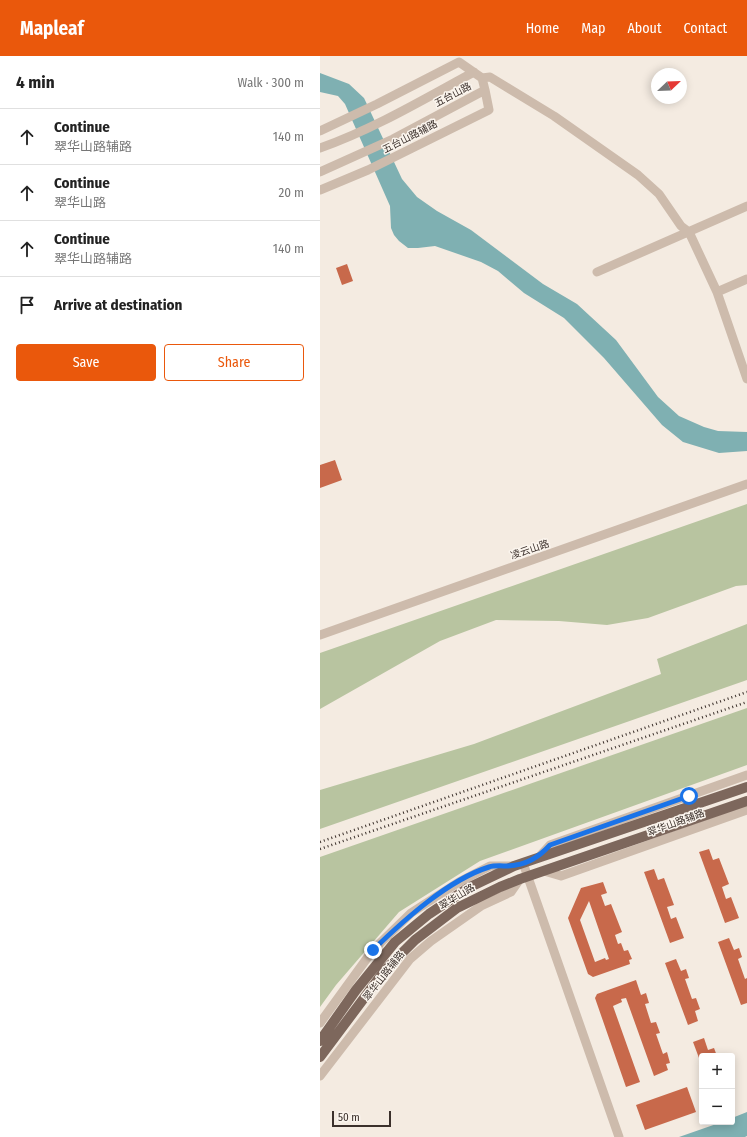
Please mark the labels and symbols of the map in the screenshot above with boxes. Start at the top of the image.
north arrow [651,68,687,104]
street label: 五台山路 [433,80,473,110]
street label: 五台山路辅路 [381,118,439,156]
street label: 凌云山路 [509,538,551,562]
route start [680,787,698,805]
street label: 翠华山路辅路 [646,807,706,839]
street label: 翠华山路 [437,882,477,912]
route end [364,941,382,959]
street label: 翠华山路辅路 [361,949,407,1003]
scale bar [332,1109,391,1128]

